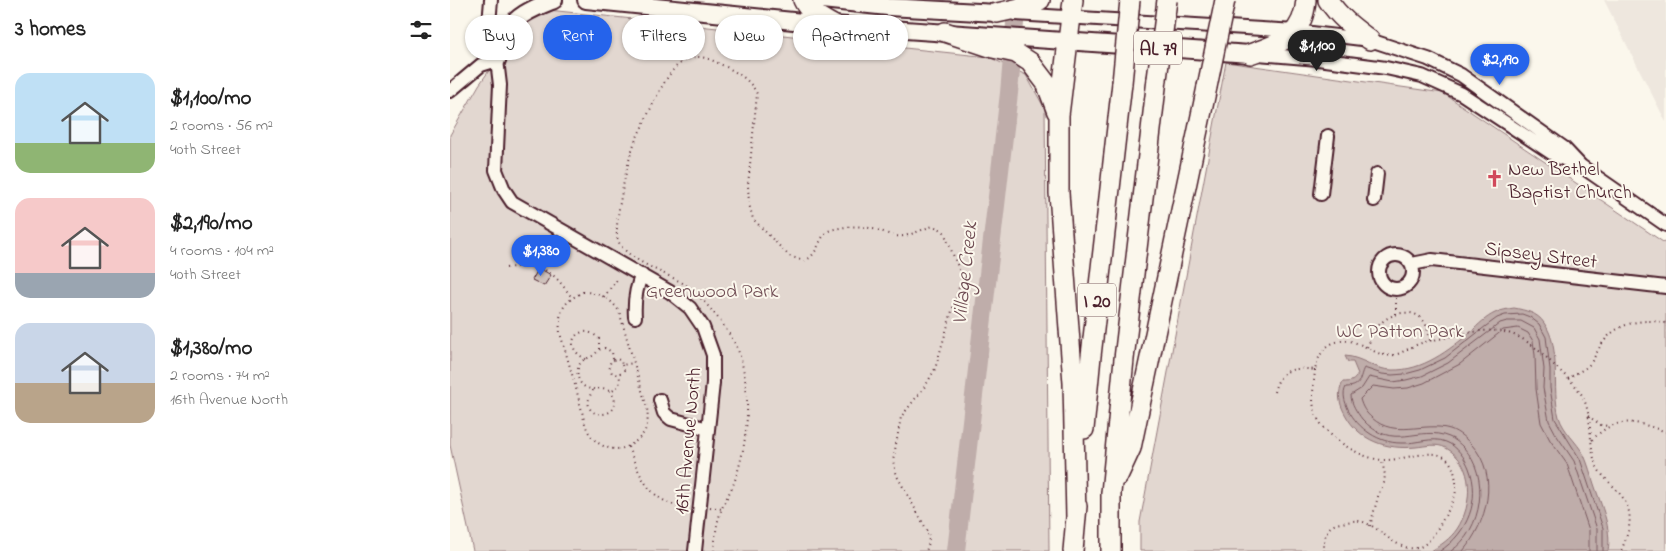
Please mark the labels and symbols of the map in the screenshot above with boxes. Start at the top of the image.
pin: $1,100 [1276,30,1358,72]
road number: AL 79 [1134,32,1182,64]
pin: $2,190 [1459,44,1541,86]
place label: New Bethel Baptist Church [1507,156,1632,208]
church icon: New Bethel Baptist Church [1484,169,1504,189]
water label: Village Creek [946,220,987,326]
pin: $1,380 [500,234,582,277]
street label: Sipsey Street [1483,235,1599,278]
park label: Greenwood Park [646,278,779,307]
road number: I 20 [1078,284,1116,316]
park label: WC Patton Park [1336,318,1464,347]
street label: 16th Avenue North [669,366,710,516]

